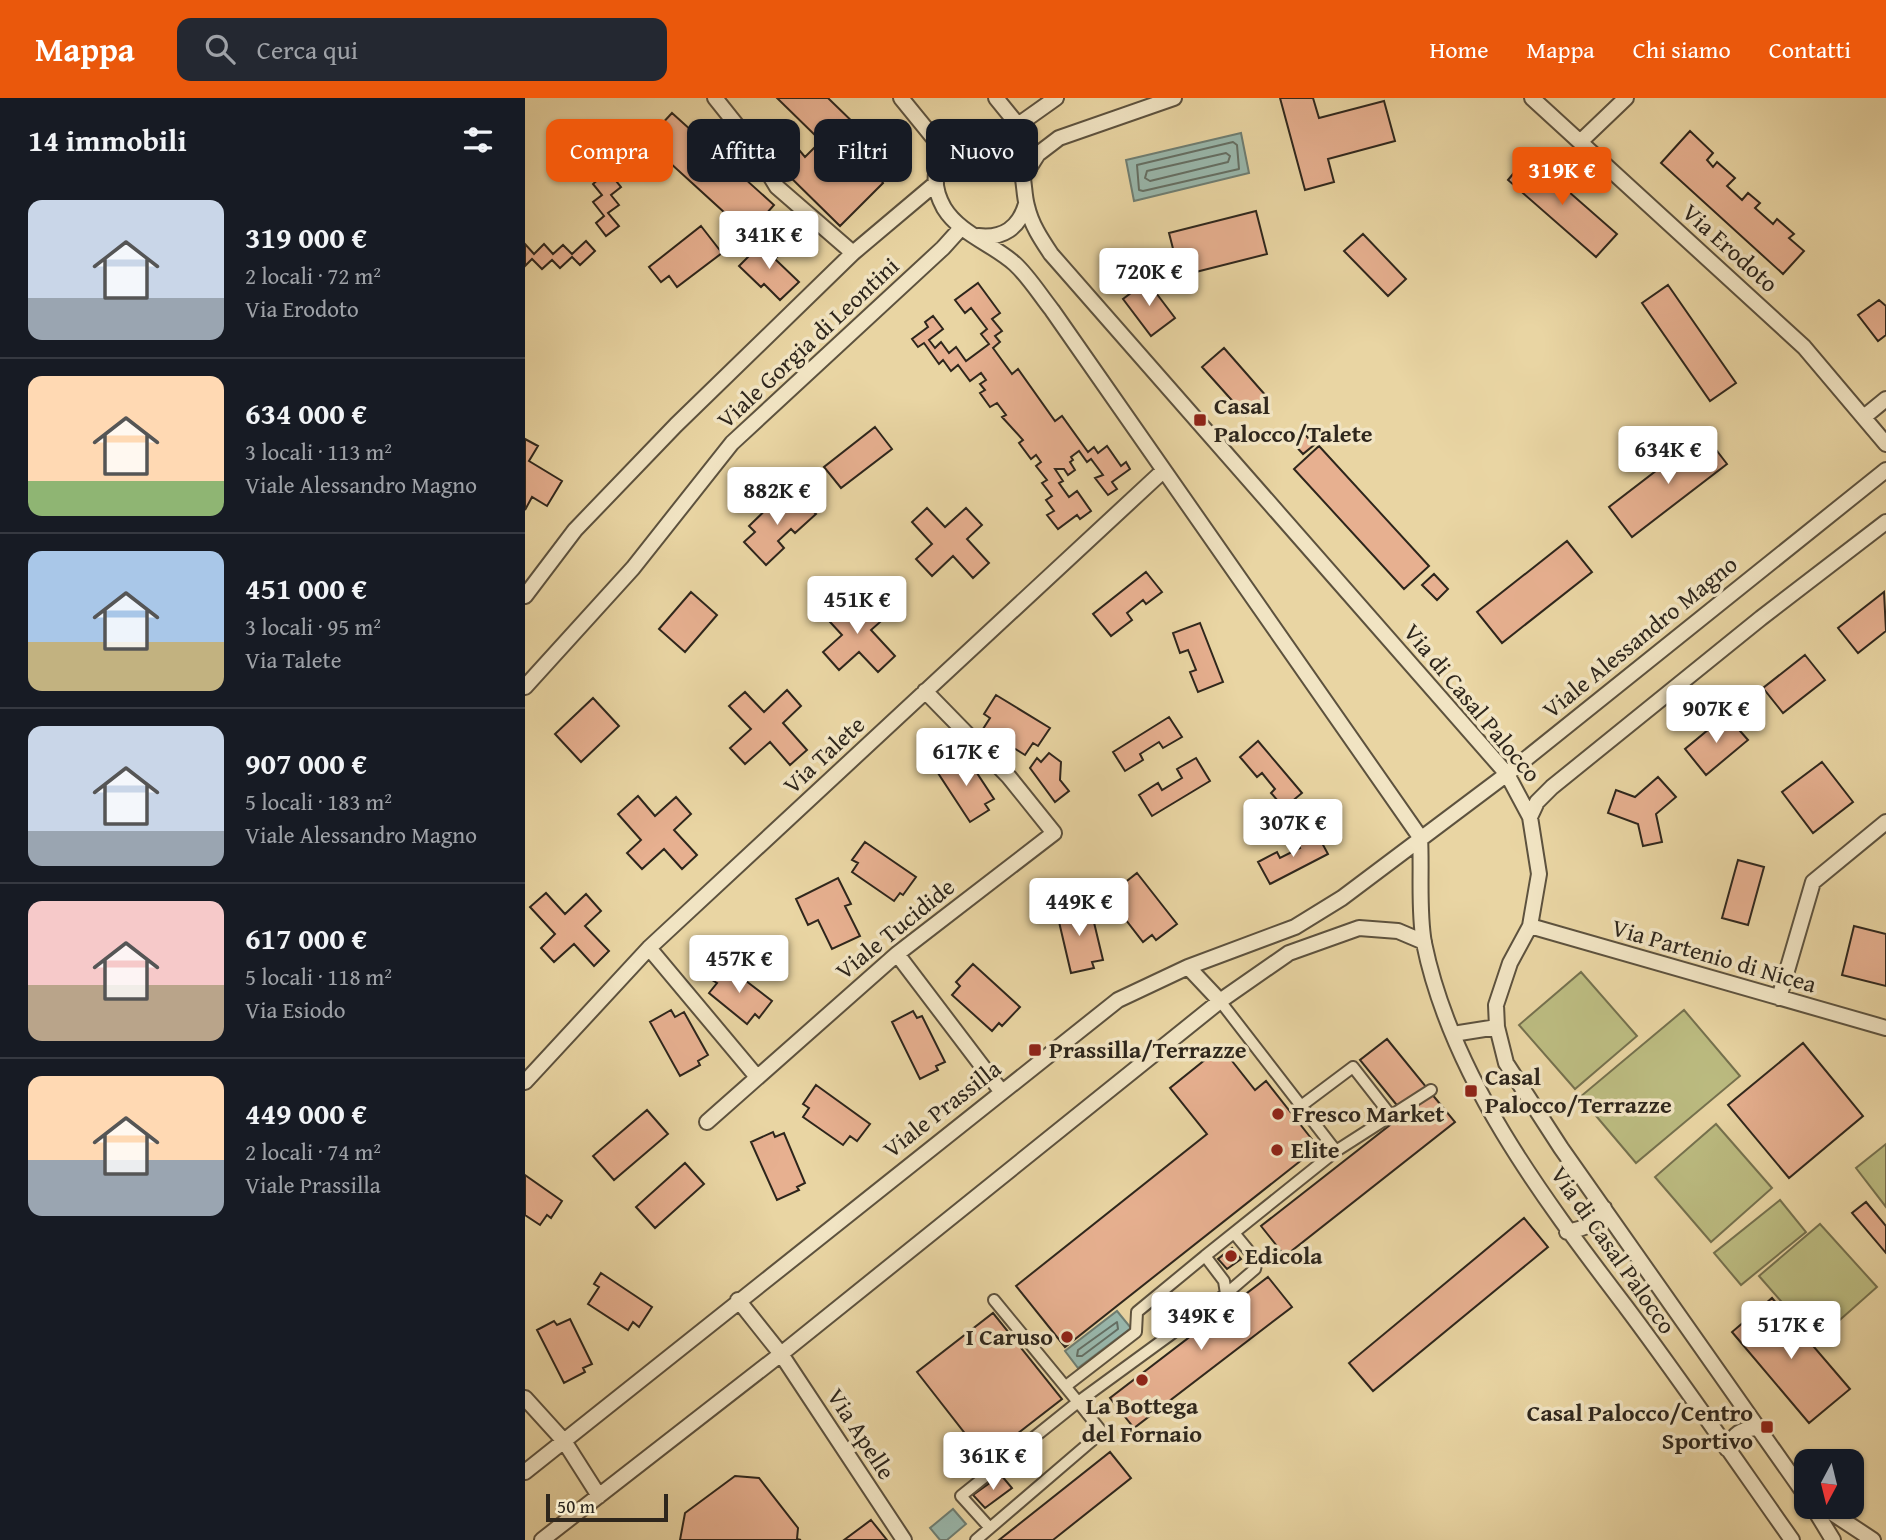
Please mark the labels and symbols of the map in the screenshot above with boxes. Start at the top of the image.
pin: 319K € [1505,148,1619,207]
street label: Via Erodoto [1674,195,1786,300]
pin: 341K € [712,212,826,271]
pin: 720K € [1092,248,1206,308]
street label: Viale Gorgia di Leontini [709,249,907,436]
place label: Casal Palocco/Talete [1214,388,1373,451]
marker: Casal Palocco/Talete [1192,412,1208,428]
pin: 634K € [1611,426,1725,486]
pin: 882K € [720,468,834,527]
street label: Viale Alessandro Magno [1535,547,1745,726]
pin: 451K € [800,576,914,636]
street label: Via di Casal Palocco [1395,616,1549,790]
pin: 907K € [1659,686,1773,745]
street label: Via Talete [775,708,872,802]
pin: 617K € [909,728,1023,788]
pin: 307K € [1236,800,1350,859]
street label: Viale Tucidide [828,870,962,988]
pin: 449K € [1022,878,1136,938]
street label: Via Partenio di Nicea [1608,910,1821,1002]
pin: 457K € [682,936,796,995]
place label: Prassilla/Terrazze [1049,1032,1247,1067]
marker: Prassilla/Terrazze [1027,1042,1043,1058]
street label: Viale Prassilla [875,1051,1009,1166]
place label: Casal Palocco/Terrazze [1485,1059,1672,1122]
marker: Casal Palocco/Terrazze [1463,1083,1479,1099]
place label: Fresco Market [1292,1096,1444,1131]
marker: Fresco Market [1270,1106,1286,1122]
place label: Elite [1291,1132,1340,1167]
marker: Elite [1269,1142,1285,1158]
street label: Via di Casal Palocco [1542,1159,1685,1341]
place label: Edicola [1245,1238,1323,1273]
marker: Edicola [1223,1248,1239,1264]
pin: 349K € [1144,1292,1258,1352]
pin: 517K € [1734,1302,1848,1361]
place label: I Caruso [966,1319,1053,1354]
marker: I Caruso [1059,1329,1075,1345]
marker: La Bottega del Fornaio [1134,1372,1150,1388]
street label: Via Apelle [819,1381,904,1486]
place label: La Bottega del Fornaio [1082,1388,1202,1451]
place label: Casal Palocco/Centro Sportivo [1527,1395,1753,1458]
marker: Casal Palocco/Centro Sportivo [1759,1419,1775,1435]
pin: 361K € [936,1432,1050,1492]
north arrow [1794,1449,1864,1519]
scale bar [546,1491,669,1523]

